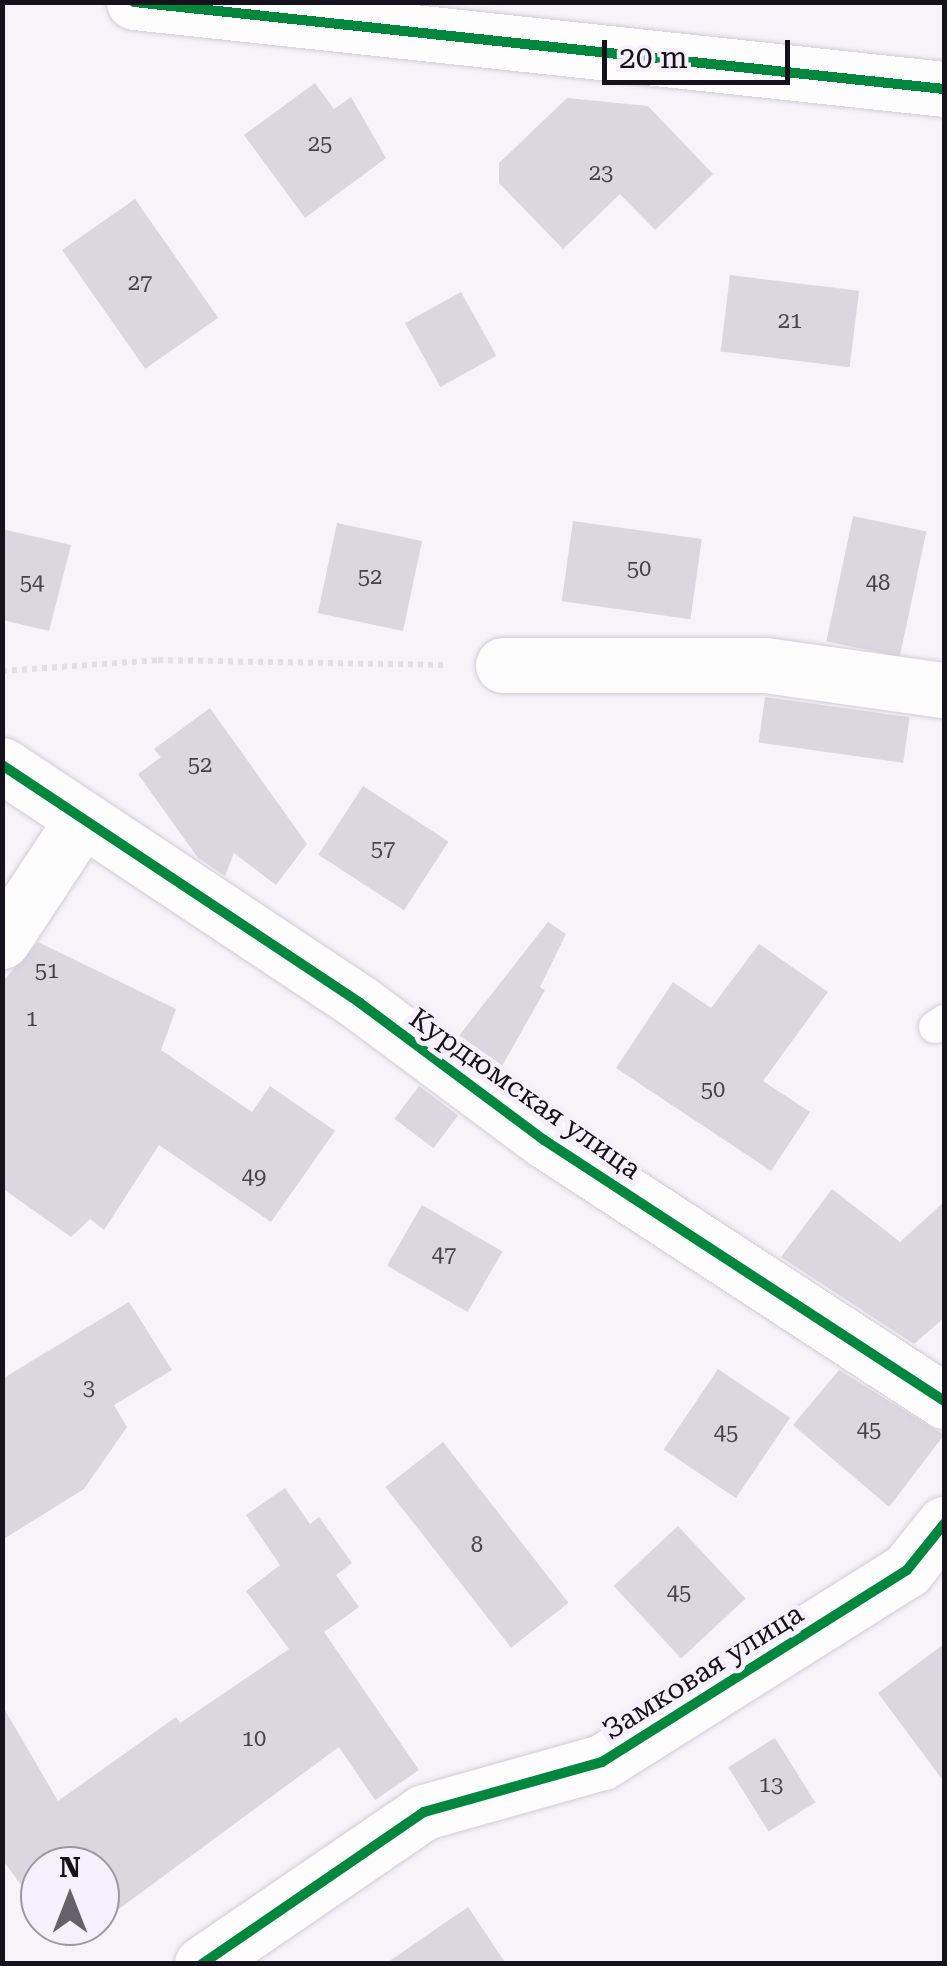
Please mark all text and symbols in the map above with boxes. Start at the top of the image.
scale bar [607,20,794,82]
text: 20 m [619,40,688,75]
house number: 25 [308,131,332,157]
house number: 23 [589,160,613,186]
house number: 27 [128,270,152,296]
house number: 21 [778,308,802,334]
house number: 50 [627,556,651,582]
house number: 52 [358,564,382,590]
house number: 54 [20,570,44,596]
house number: 48 [866,570,890,596]
house number: 52 [188,752,212,778]
house number: 57 [371,836,395,862]
house number: 51 [35,958,59,984]
street label: Курдюмская улица [403,1001,647,1187]
house number: 1 [26,1006,38,1032]
house number: 50 [701,1077,725,1103]
house number: 49 [242,1164,266,1190]
house number: 47 [432,1242,456,1268]
house number: 3 [83,1375,95,1401]
house number: 45 [857,1417,881,1443]
house number: 45 [714,1420,738,1446]
house number: 8 [471,1532,483,1558]
house number: 45 [667,1580,691,1606]
street label: Замковая улица [597,1597,809,1747]
house number: 10 [242,1726,266,1752]
house number: 13 [759,1772,783,1798]
north arrow [20,1846,120,1946]
text: N [59,1851,81,1884]

